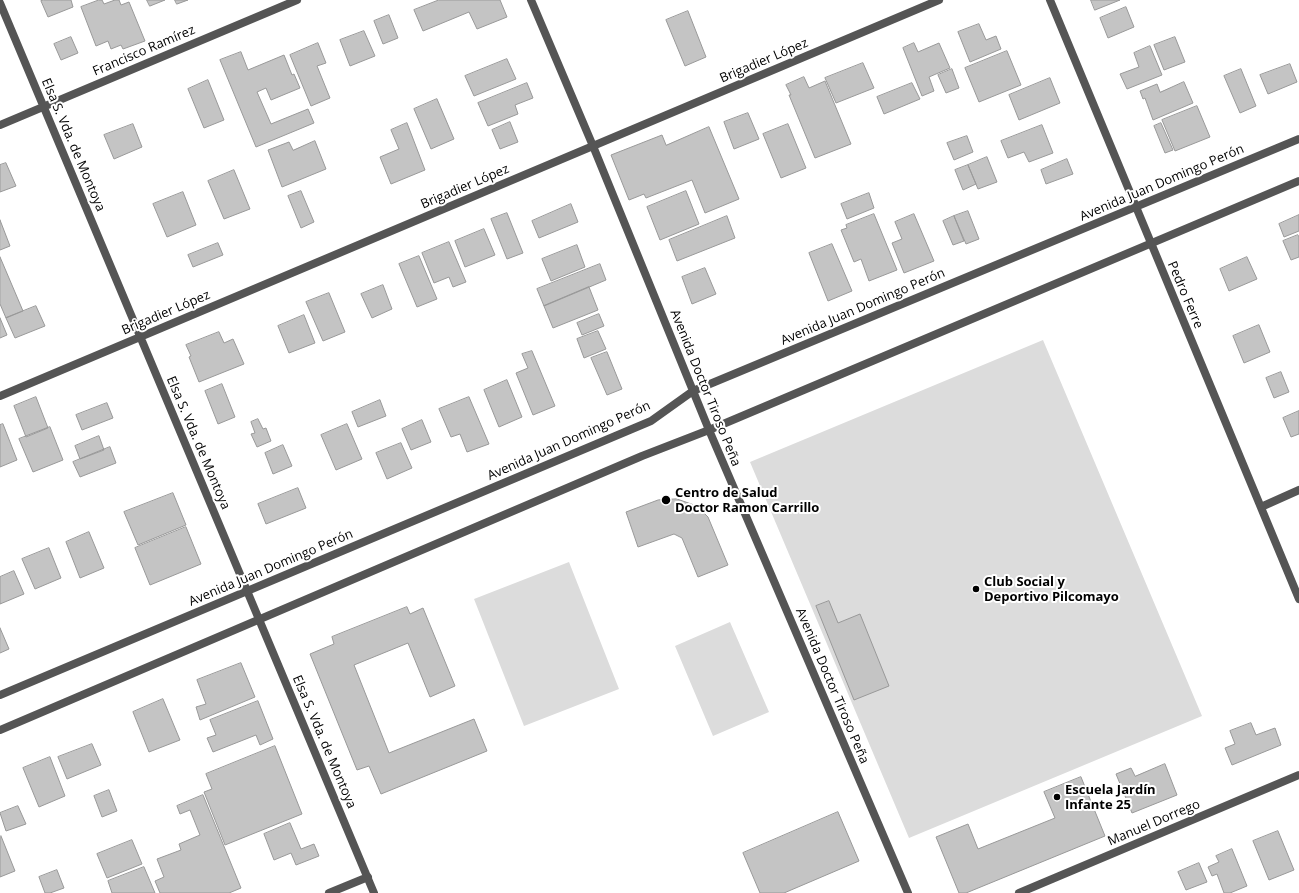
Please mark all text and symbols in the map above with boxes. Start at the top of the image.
street label: Francisco Ramírez [91,22,197,80]
street label: Brigadier López [717,35,811,87]
street label: Elsa S. Vda. de Montoya [38,76,108,214]
street label: Avenida Juan Domingo Perón [1078,141,1246,225]
street label: Brigadier López [418,161,512,213]
street label: Pedro Ferre [1164,259,1206,331]
street label: Avenida Juan Domingo Perón [779,265,947,349]
street label: Brigadier López [119,287,213,339]
street label: Avenida Doctor Tiroso Peña [666,307,744,469]
street label: Elsa S. Vda. de Montoya [163,374,233,512]
street label: Avenida Juan Domingo Perón [485,398,653,484]
place label: Centro de Salud Doctor Ramon Carrillo [675,485,819,516]
marker: Centro de Salud Doctor Ramon Carrillo [660,494,672,506]
street label: Avenida Juan Domingo Perón [187,526,355,610]
place label: Club Social y Deportivo Pilcomayo [984,574,1119,605]
marker: Club Social y Deportivo Pilcomayo [971,584,981,594]
street label: Avenida Doctor Tiroso Peña [792,606,872,766]
street label: Elsa S. Vda. de Montoya [289,673,359,811]
place label: Escuela Jardín Infante 25 [1065,782,1156,813]
marker: Escuela Jardín Infante 25 [1052,792,1062,802]
street label: Manuel Dorrego [1105,797,1203,849]

